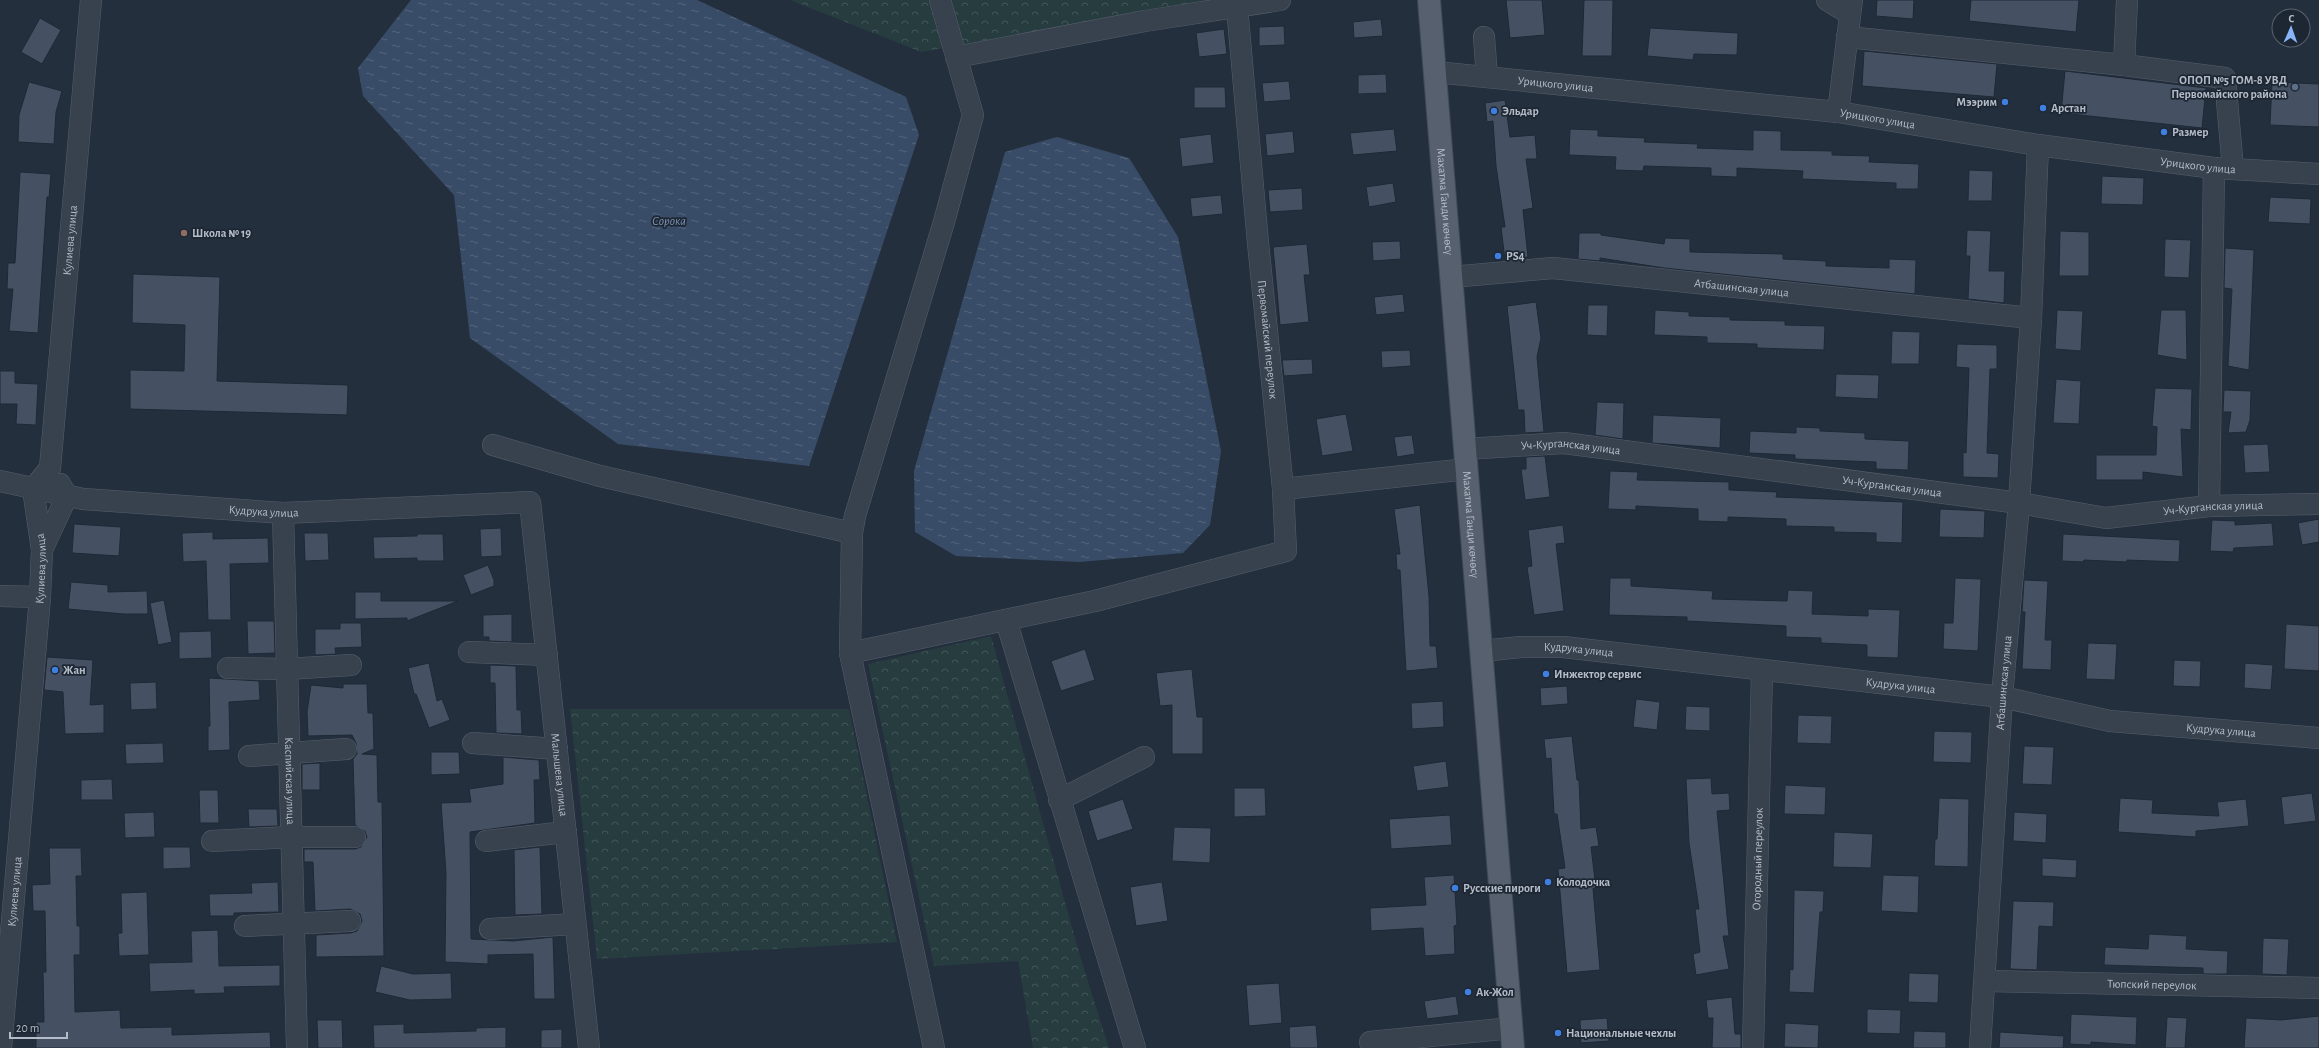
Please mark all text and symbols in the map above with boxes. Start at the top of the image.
north arrow [2271,8,2311,48]
text: С [2288,13,2295,24]
street label: Урицкого улица [1517,74,1594,94]
place label: ОПОП №5 ГОМ-8 УВД Первомайского района [2171,74,2287,100]
marker: ОПОП №5 ГОМ-8 УВД Первомайского района [2290,82,2300,92]
place label: Мээрим [1956,96,1997,108]
marker: Мээрим [2000,97,2010,107]
place label: Арстан [2051,102,2086,114]
marker: Арстан [2038,103,2048,113]
place label: Эльдар [1502,105,1539,117]
marker: Эльдар [1489,106,1499,116]
street label: Урицкого улица [1839,106,1916,131]
place label: Размер [2172,126,2209,138]
marker: Размер [2159,127,2169,137]
street label: Махатма Ганди көчөсү [1435,147,1455,256]
street label: Урицкого улица [2159,155,2237,175]
street label: Кулиева улица [61,204,79,276]
water label: Сорока [652,215,686,228]
place label: Школа № 19 [192,227,251,239]
marker: Школа № 19 [179,228,189,238]
place label: PS4 [1506,250,1525,262]
marker: PS4 [1493,251,1503,261]
street label: Атбашинская улица [1694,277,1790,299]
street label: Первомайский переулок [1256,279,1280,400]
street label: Уч-Курганская улица [1520,437,1622,456]
street label: Махатма Ганди көчөсү [1461,470,1481,579]
street label: Уч-Курганская улица [1841,474,1943,499]
street label: Уч-Курганская улица [2162,499,2264,517]
street label: Кудрука улица [228,503,299,519]
street label: Кулиева улица [33,532,49,604]
street label: Атбашинская улица [1994,634,2013,731]
street label: Кудрука улица [1544,641,1615,659]
place label: Жан [63,664,86,676]
marker: Жан [50,665,60,675]
place label: Инжектор сервис [1554,668,1642,680]
marker: Инжектор сервис [1541,669,1551,679]
street label: Кудрука улица [1865,676,1937,695]
street label: Кудрука улица [2186,721,2257,739]
street label: Малышева улица [549,733,570,817]
street label: Каспийская улица [283,737,297,825]
street label: Огородный переулок [1750,807,1765,911]
street label: Кулиева улица [6,855,24,927]
place label: Колодочка [1556,876,1611,888]
marker: Колодочка [1543,877,1553,887]
place label: Русские пироги [1463,882,1541,895]
marker: Русские пироги [1450,883,1460,893]
street label: Тюпский переулок [2107,978,2197,992]
place label: Ак-Жол [1476,986,1514,998]
marker: Ак-Жол [1463,987,1473,997]
scale bar [10,1014,67,1040]
text: 20 m [16,1022,39,1034]
place label: Национальные чехлы [1566,1027,1676,1039]
marker: Национальные чехлы [1553,1028,1563,1038]

